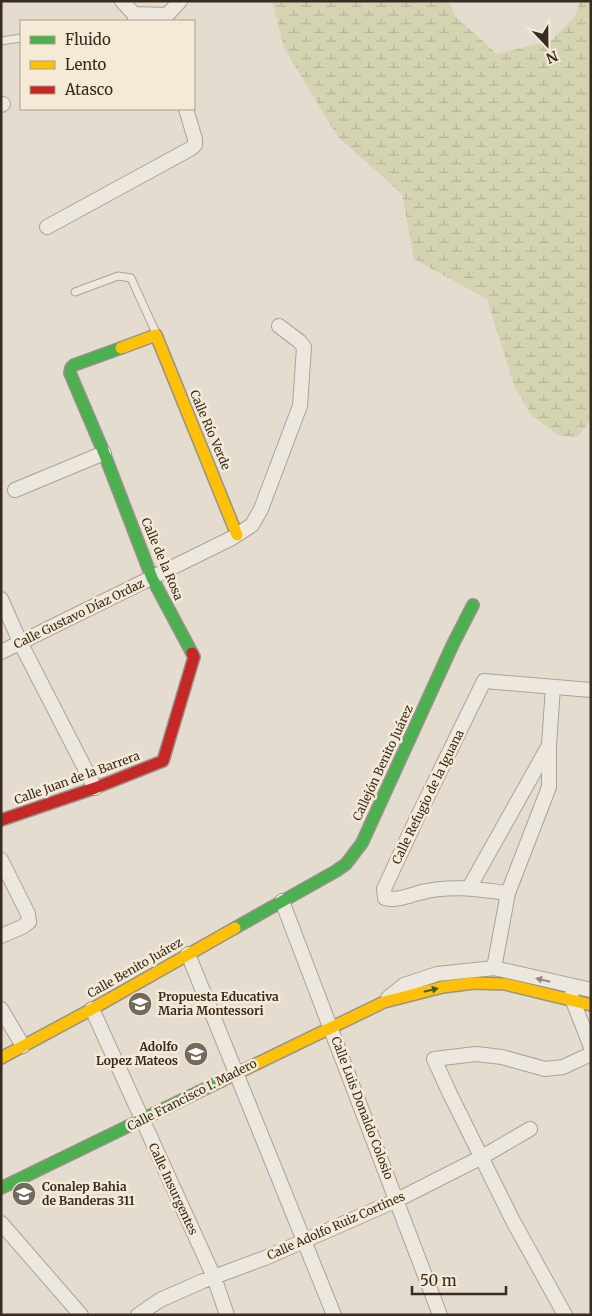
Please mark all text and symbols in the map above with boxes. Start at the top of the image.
legend [20,20,195,110]
north arrow [522,20,572,70]
text: Fluido [65,30,111,49]
text: N [543,47,560,67]
text: Lento [65,55,107,74]
text: Atasco [64,80,113,99]
street label: Calle Río Verde [187,388,234,472]
street label: Calle de la Rosa [138,515,187,603]
street label: Calle Gustavo Díaz Ordaz [11,575,147,652]
street label: Callejón Benito Juárez [349,702,416,823]
street label: Calle Refugio de la Iguana [388,727,467,866]
street label: Calle Juan de la Barrera [12,748,142,807]
street label: Calle Benito Juárez [84,934,185,1001]
one-way arrow [536,976,551,984]
one-way arrow [423,986,438,994]
place label: Propuesta Educativa Maria Montessori [158,989,279,1018]
school or university icon: Propuesta Educativa Maria Montessori [127,991,153,1017]
street label: Calle Luis Donaldo Colosio [328,1034,397,1181]
place label: Adolfo Lopez Mateos [96,1039,178,1068]
school or university icon: Adolfo Lopez Mateos [183,1041,209,1067]
street label: Calle Francisco I. Madero [125,1055,259,1134]
street label: Calle Insurgentes [146,1141,201,1237]
place label: Conalep Bahia de Banderas 311 [42,1179,135,1208]
school or university icon: Conalep Bahia de Banderas 311 [11,1181,37,1207]
street label: Calle Adolfo Ruiz Cortines [265,1188,407,1263]
scale bar [412,1264,506,1296]
text: 50 m [420,1271,457,1290]

